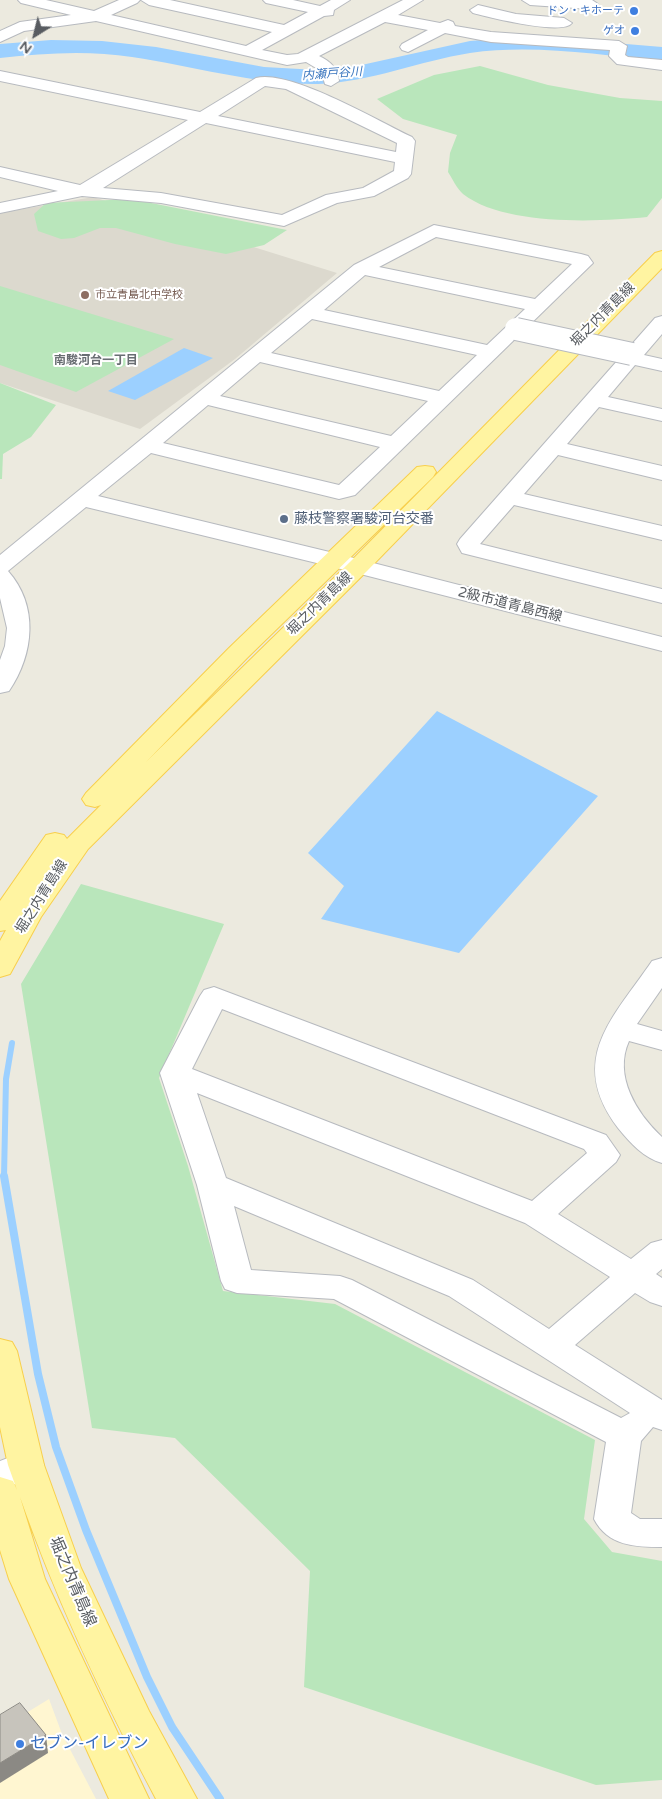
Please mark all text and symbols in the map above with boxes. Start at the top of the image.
place label: ドン・キホーテ [547,4,624,18]
marker: ドン・キホーテ [628,5,640,17]
north arrow [10,10,60,60]
place label: ゲオ [603,24,625,38]
marker: ゲオ [629,25,641,37]
text: N [16,37,35,58]
water label: 内瀬戸谷川 [302,65,362,83]
street label: 堀之内青島線 [567,279,639,351]
place label: 市立青島北中学校 [95,288,183,302]
marker: 市立青島北中学校 [79,289,91,301]
district label: 南駿河台一丁目 [54,354,138,368]
place label: 藤枝警察署駿河台交番 [294,511,434,527]
marker: 藤枝警察署駿河台交番 [278,513,290,525]
street label: 堀之内青島線 [284,569,356,639]
street label: 2級市道青島西線 [456,584,564,626]
street label: 堀之内青島線 [13,857,71,937]
street label: 堀之内青島線 [44,1534,100,1630]
place label: セブン-イレブン [30,1734,149,1754]
marker: セブン-イレブン [14,1738,26,1750]

